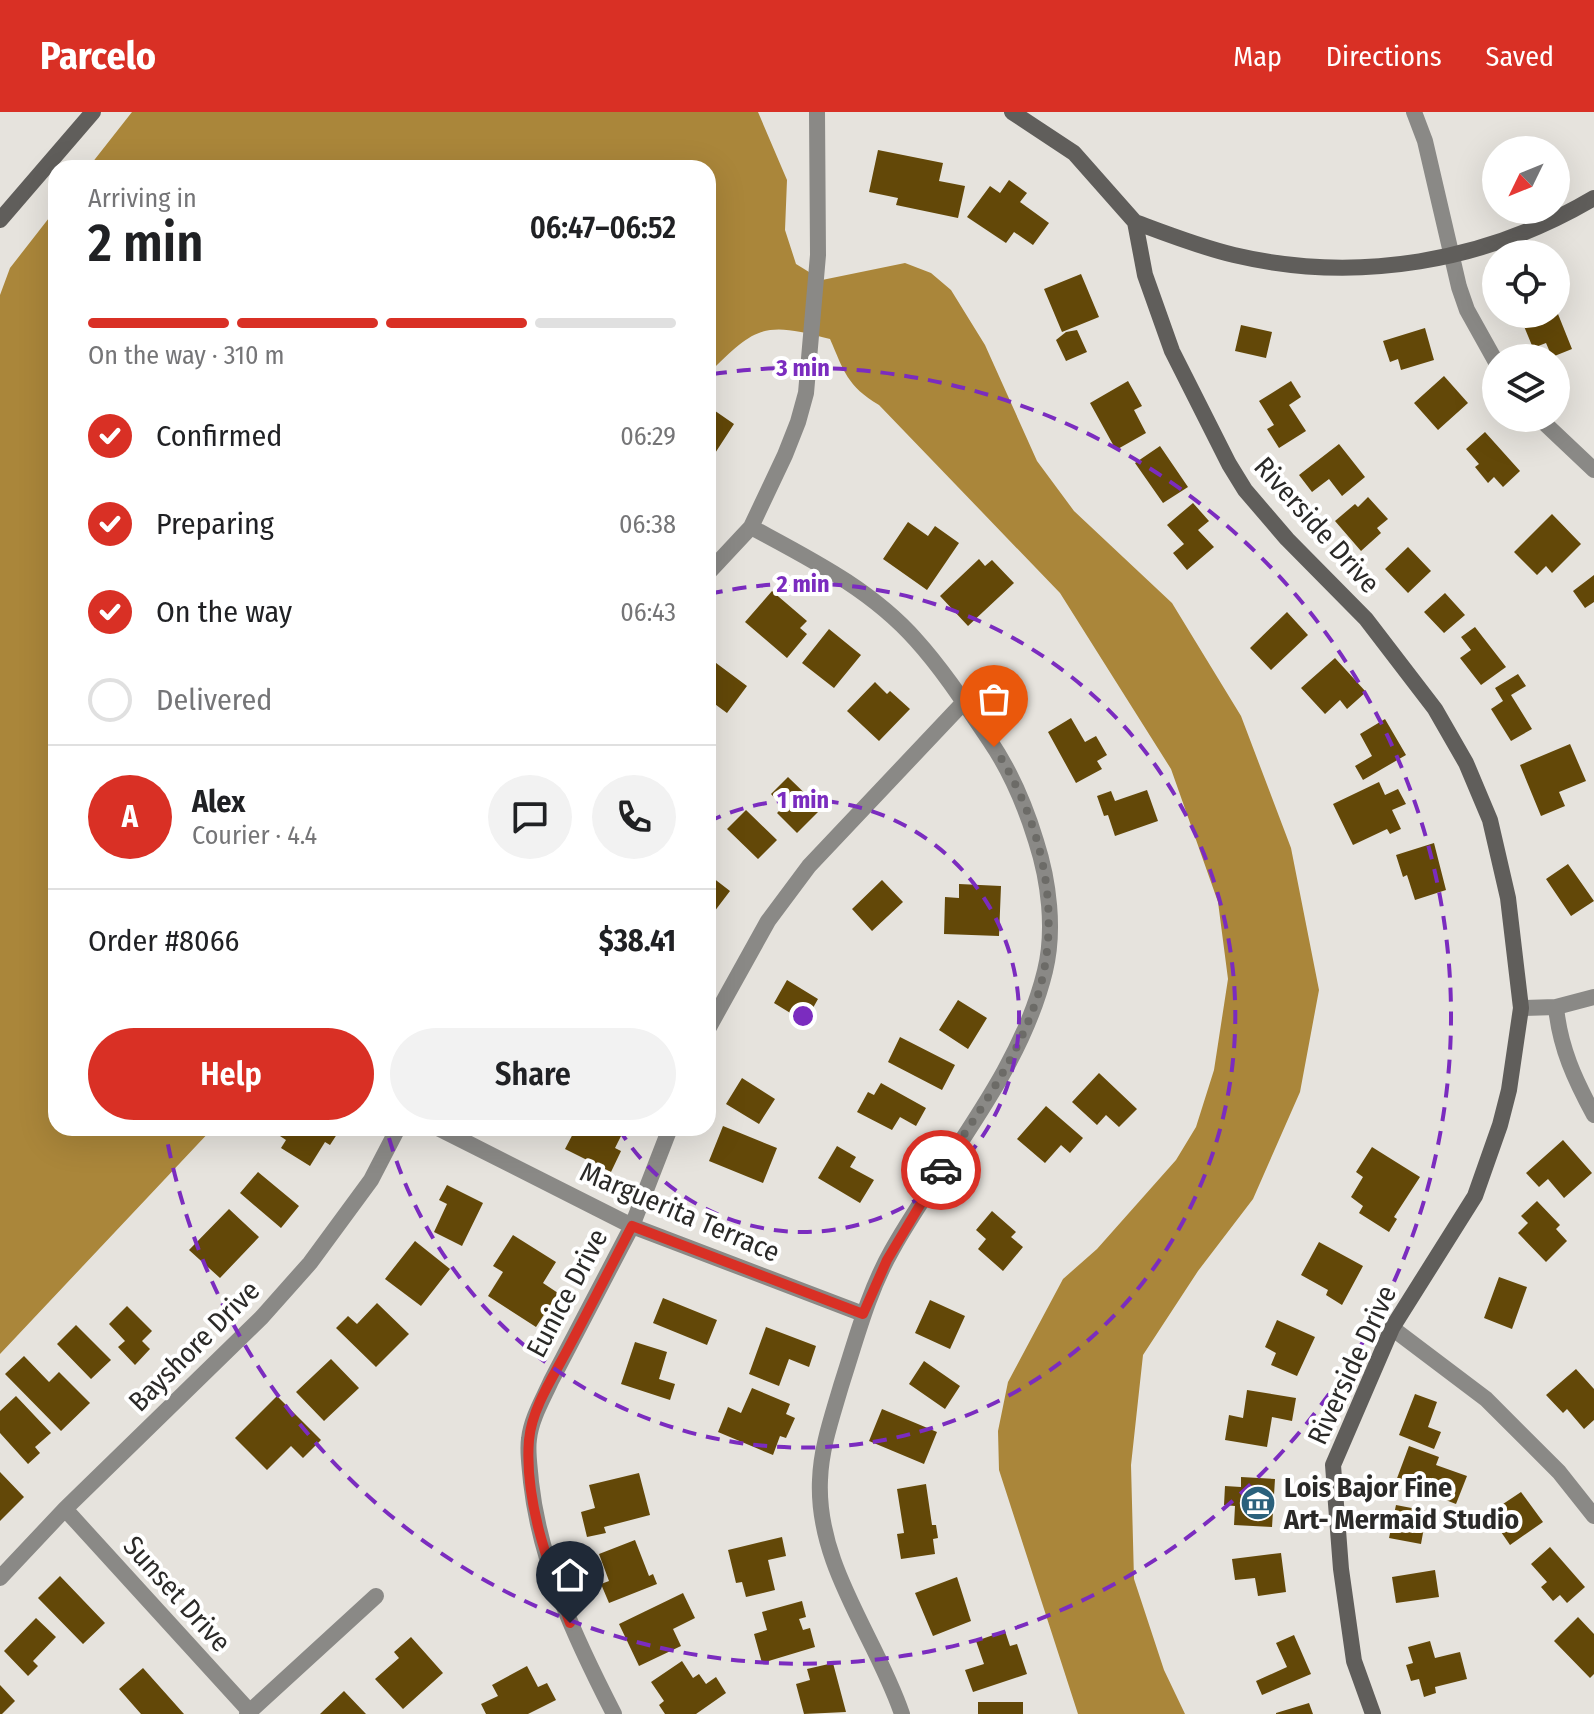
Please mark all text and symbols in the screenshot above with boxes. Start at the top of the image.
text: Parcelo [40,33,156,79]
text: Map [1233,40,1282,73]
text: Directions [1326,40,1442,73]
text: Saved [1486,40,1554,73]
north arrow [1482,136,1570,224]
map controls [1482,136,1570,432]
text: Arriving in [88,183,197,214]
text: 06:47–06:52 [530,210,676,246]
text: 2 min [88,212,204,275]
button: locate [1482,240,1570,328]
text: On the way · 310 m [88,340,285,371]
button: layers [1482,344,1570,432]
text: 3 min [775,354,830,382]
icon: check [88,414,132,458]
text: Confirmed [156,418,282,454]
text: 06:29 [620,421,676,452]
street label: Riverside Drive [1247,450,1387,600]
icon: check [88,502,132,546]
text: Preparing [156,506,274,542]
text: 06:38 [619,509,676,540]
text: 2 min [775,570,830,598]
icon: check [88,590,132,634]
text: On the way [156,594,292,630]
text: 06:43 [620,597,676,628]
pin [960,665,1028,747]
icon: bag [972,677,1016,721]
text: Delivered [156,682,272,718]
button: chat [488,775,572,859]
button: phone [592,775,676,859]
text: Alex [192,784,245,820]
text: 1 min [777,786,829,814]
text: A [122,799,138,835]
text: Courier · 4.4 [192,820,317,851]
text: Order #8066 [88,923,239,959]
text: $38.41 [599,923,676,959]
centre of rings [789,1002,817,1030]
button: Help [88,1028,374,1120]
button: Share [390,1028,676,1120]
courier [901,1130,981,1210]
icon: car [919,1148,963,1192]
street label: Marguerita Terrace [575,1155,785,1269]
street label: Eunice Drive [519,1223,615,1363]
street label: Bayshore Drive [122,1274,266,1418]
street label: Riverside Drive [1301,1280,1403,1450]
place label: Lois Bajor Fine Art- Mermaid Studio [1283,1471,1519,1536]
museum icon: Lois Bajor Fine Art- Mermaid Studio [1239,1484,1277,1522]
street label: Sunset Drive [117,1529,237,1659]
pin [536,1541,604,1623]
icon: home [548,1553,592,1597]

